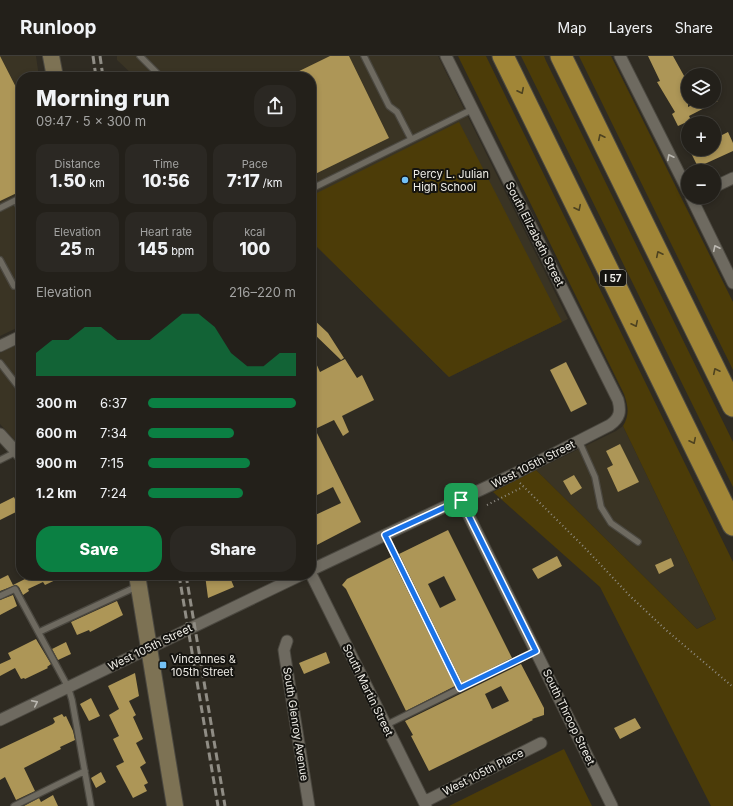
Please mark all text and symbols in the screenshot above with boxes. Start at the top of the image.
text: Runloop [20,16,97,39]
text: Map [558,19,587,36]
text: Layers [609,19,653,36]
text: Share [675,19,713,36]
map controls [681,68,721,204]
button: layers [681,68,721,108]
text: Morning run [36,85,170,111]
button: share [254,85,296,127]
one-way arrow [516,87,524,94]
text: 09:47 · 5 × 300 m [36,113,146,129]
button: + [681,116,721,156]
one-way arrow [598,134,606,141]
one-way arrow [668,153,675,161]
text: Distance [55,157,100,171]
text: Time [153,157,179,171]
text: Pace [242,157,268,171]
button: − [681,164,721,204]
place label: Percy L. Julian High School [413,167,489,194]
text: 1.50 [50,171,86,191]
text: 10:56 [142,171,190,191]
text: 7:17 [227,171,260,191]
marker: Percy L. Julian High School [400,175,410,185]
text: km [86,176,105,190]
text: /km [260,176,282,190]
street label: South Elizabeth Street [503,180,568,289]
one-way arrow [573,203,581,211]
text: Elevation [54,225,101,239]
text: Heart rate [140,225,192,239]
text: kcal [244,225,265,239]
text: 25 [60,239,82,259]
text: 145 [138,239,168,259]
text: 100 [239,239,270,259]
text: m [82,244,95,258]
text: bpm [168,244,194,258]
one-way arrow [713,245,721,252]
one-way arrow [656,251,663,258]
road number: I 57 [600,270,626,286]
text: Elevation [36,284,92,300]
text: 216–220 m [229,284,296,300]
one-way arrow [630,320,638,328]
one-way arrow [713,367,721,375]
text: 300 m [36,395,77,411]
text: 6:37 [100,395,127,411]
text: 600 m [36,425,77,441]
text: 7:34 [100,425,127,441]
street label: West 105th Street [489,437,577,491]
one-way arrow [688,437,696,444]
text: 900 m [36,455,77,471]
text: 7:15 [100,455,124,471]
pin [444,483,478,517]
text: 1.2 km [36,485,77,501]
text: 7:24 [100,485,127,501]
icon: arrive [450,489,472,511]
button: Save [36,526,162,572]
button: Share [170,526,296,572]
street label: West 105th Street [106,620,195,673]
street label: South Martin Street [340,642,397,739]
place label: Vincennes & 105th Street [171,652,236,679]
marker: Vincennes & 105th Street [158,660,168,670]
street label: South Glenroy Avenue [280,666,312,782]
street label: South Throop Street [540,667,598,768]
one-way arrow [31,700,38,708]
street label: West 105th Place [440,746,526,798]

